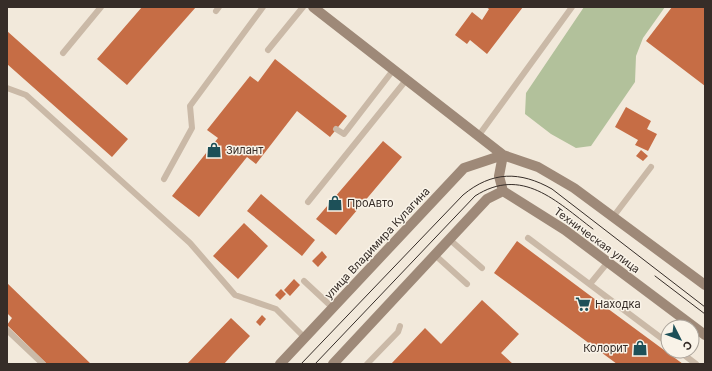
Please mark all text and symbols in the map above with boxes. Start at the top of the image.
shop icon: Зилант [205,141,223,159]
place label: Зилант [226,143,264,157]
street label: улица Владимира Кулагина [321,184,433,302]
shop icon: ПроАвто [326,194,344,212]
place label: ПроАвто [347,196,394,210]
street label: Техническая улица [551,204,643,276]
supermarket icon: Находка [574,295,592,313]
place label: Находка [595,297,641,311]
north arrow [660,319,700,359]
text: С [680,338,695,353]
shop icon: Колорит [631,339,649,357]
place label: Колорит [583,341,629,355]

